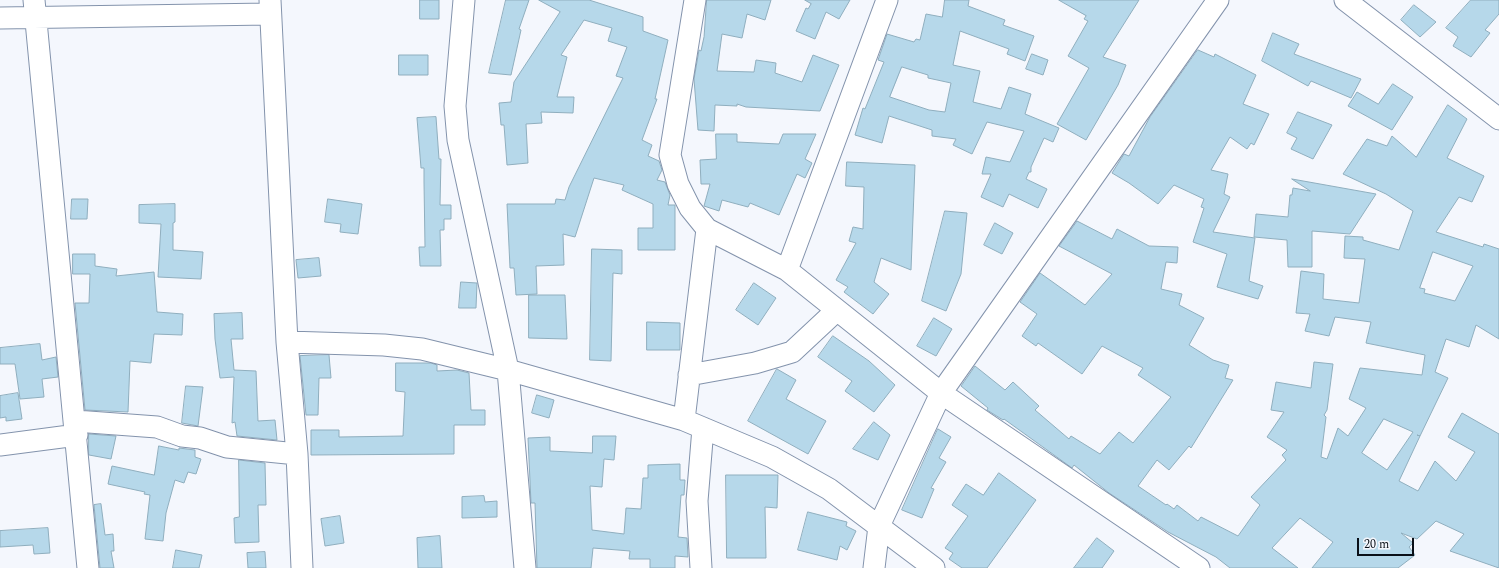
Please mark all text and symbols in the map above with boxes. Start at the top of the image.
scale bar [1359,530,1416,556]
text: 20 m [1364,535,1389,554]

